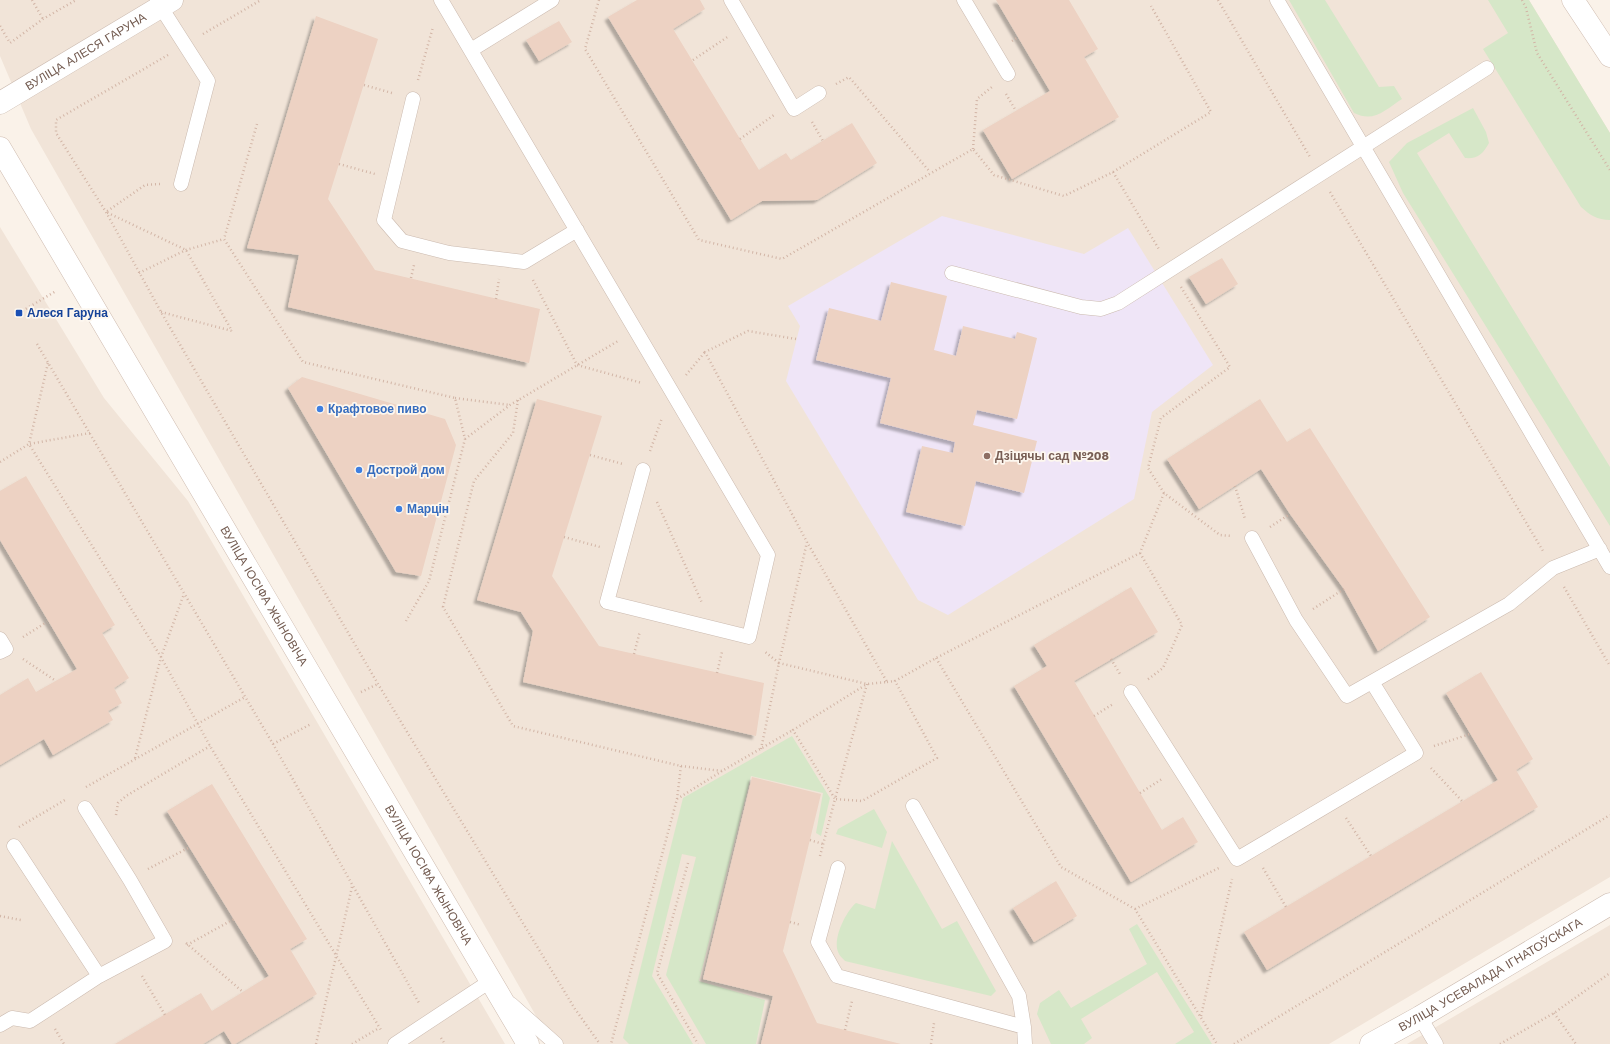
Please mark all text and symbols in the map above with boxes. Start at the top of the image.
street label: ВУЛІЦА АЛЕСЯ ГАРУНА [23,10,149,93]
place label: Алеся Гаруна [27,306,108,320]
marker: Алеся Гаруна [14,308,24,318]
place label: Крафтовое пиво [328,402,427,416]
marker: Крафтовое пиво [315,404,325,414]
place label: Дзіцячы сад №208 [995,449,1109,463]
marker: Дзіцячы сад №208 [982,451,992,461]
place label: Дострой дом [367,463,445,477]
marker: Дострой дом [354,465,364,475]
place label: Марцін [407,502,449,516]
marker: Марцін [394,504,404,514]
street label: ВУЛІЦА ІОСІФА ЖЫНОВІЧА [217,524,311,668]
street label: ВУЛІЦА ІОСІФА ЖЫНОВІЧА [382,803,475,948]
street label: ВУЛІЦА УСЕВАЛАДА ІГНАТОЎСКАГА [1396,915,1585,1034]

